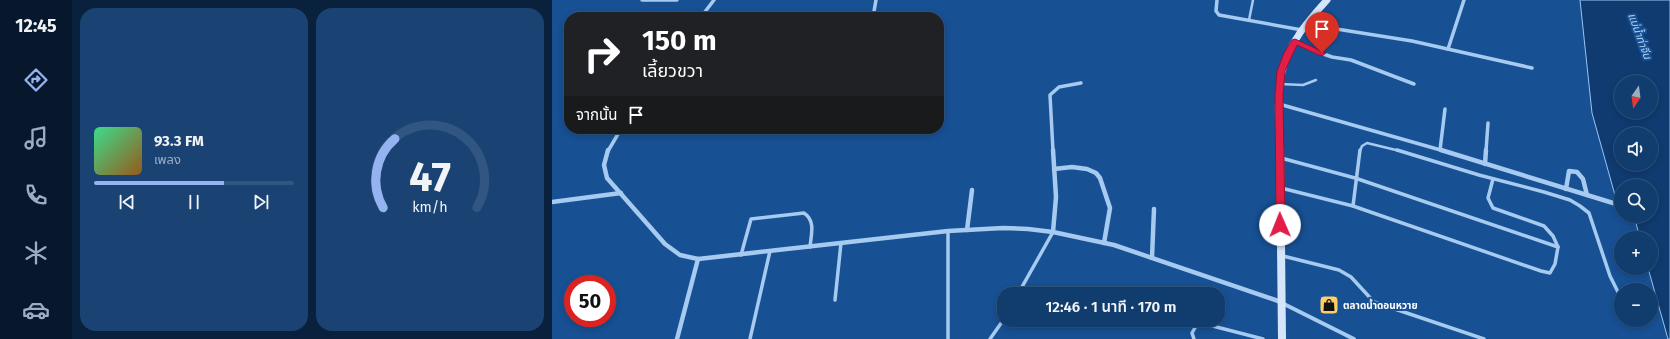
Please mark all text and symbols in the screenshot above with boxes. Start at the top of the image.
water label: แม่น้ำท่าจีน [1625,11,1656,62]
pin [1305,12,1339,53]
text: 12:45 [15,15,57,37]
icon: arrive [1311,18,1333,40]
text: 150 m [642,24,717,57]
icon: right [576,28,628,80]
text: เลี้ยวขวา [642,60,703,82]
icon: directions [22,66,50,94]
north arrow [1614,75,1658,119]
map controls [1614,75,1658,327]
icon: arrive [625,104,647,126]
text: จากนั้น [576,106,617,124]
icon: music [22,124,50,152]
button: sound [1614,127,1658,171]
text: 93.3 FM [154,132,204,150]
text: 47 [409,151,451,201]
text: เพลง [154,152,181,167]
button: search [1614,179,1658,223]
icon: phone [22,181,50,209]
icon: previous [116,191,138,213]
icon: pause [183,191,205,213]
icon: next [250,191,272,213]
text: km/h [412,198,448,215]
position arrow [1259,204,1301,246]
button: + [1614,231,1658,275]
icon: climate [22,239,50,267]
speed limit sign: 50 [564,275,616,327]
button: − [1614,283,1658,327]
shop icon: ตลาดน้ำดอนหวาย [1318,294,1340,316]
icon: car [22,296,50,324]
text: 12:46 · 1 นาที · 170 m [1045,298,1177,316]
place label: ตลาดน้ำดอนหวาย [1343,298,1418,312]

